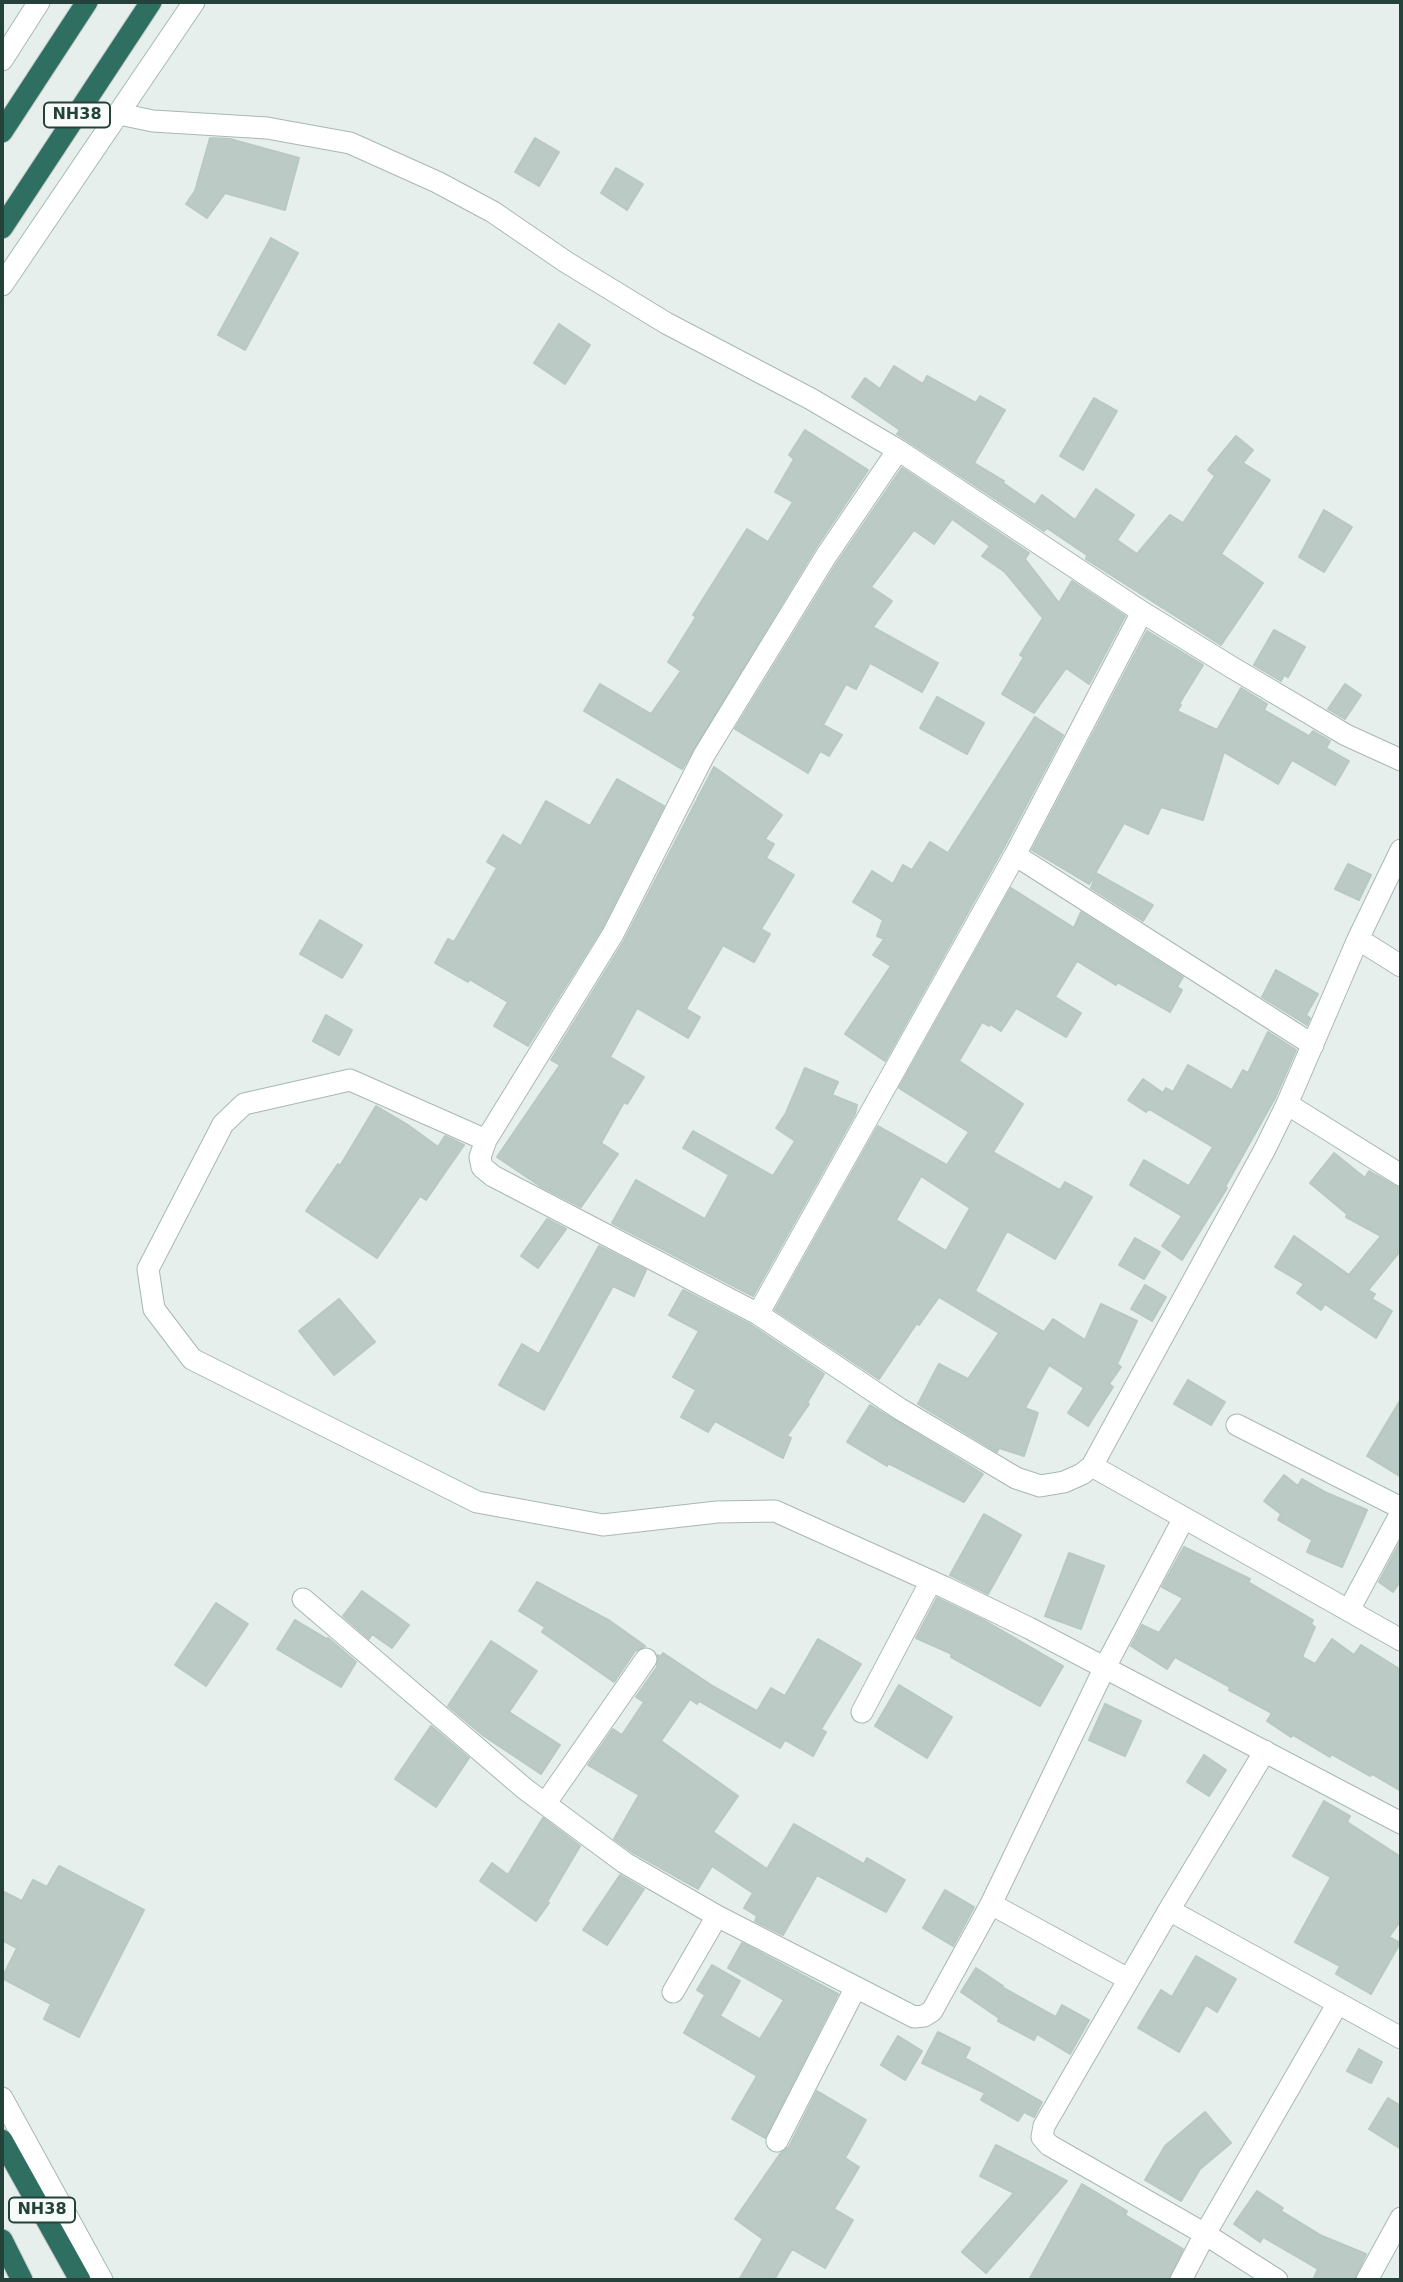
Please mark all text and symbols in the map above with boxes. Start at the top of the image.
road number: NH38 [44,102,110,127]
road number: NH38 [9,2198,75,2222]

